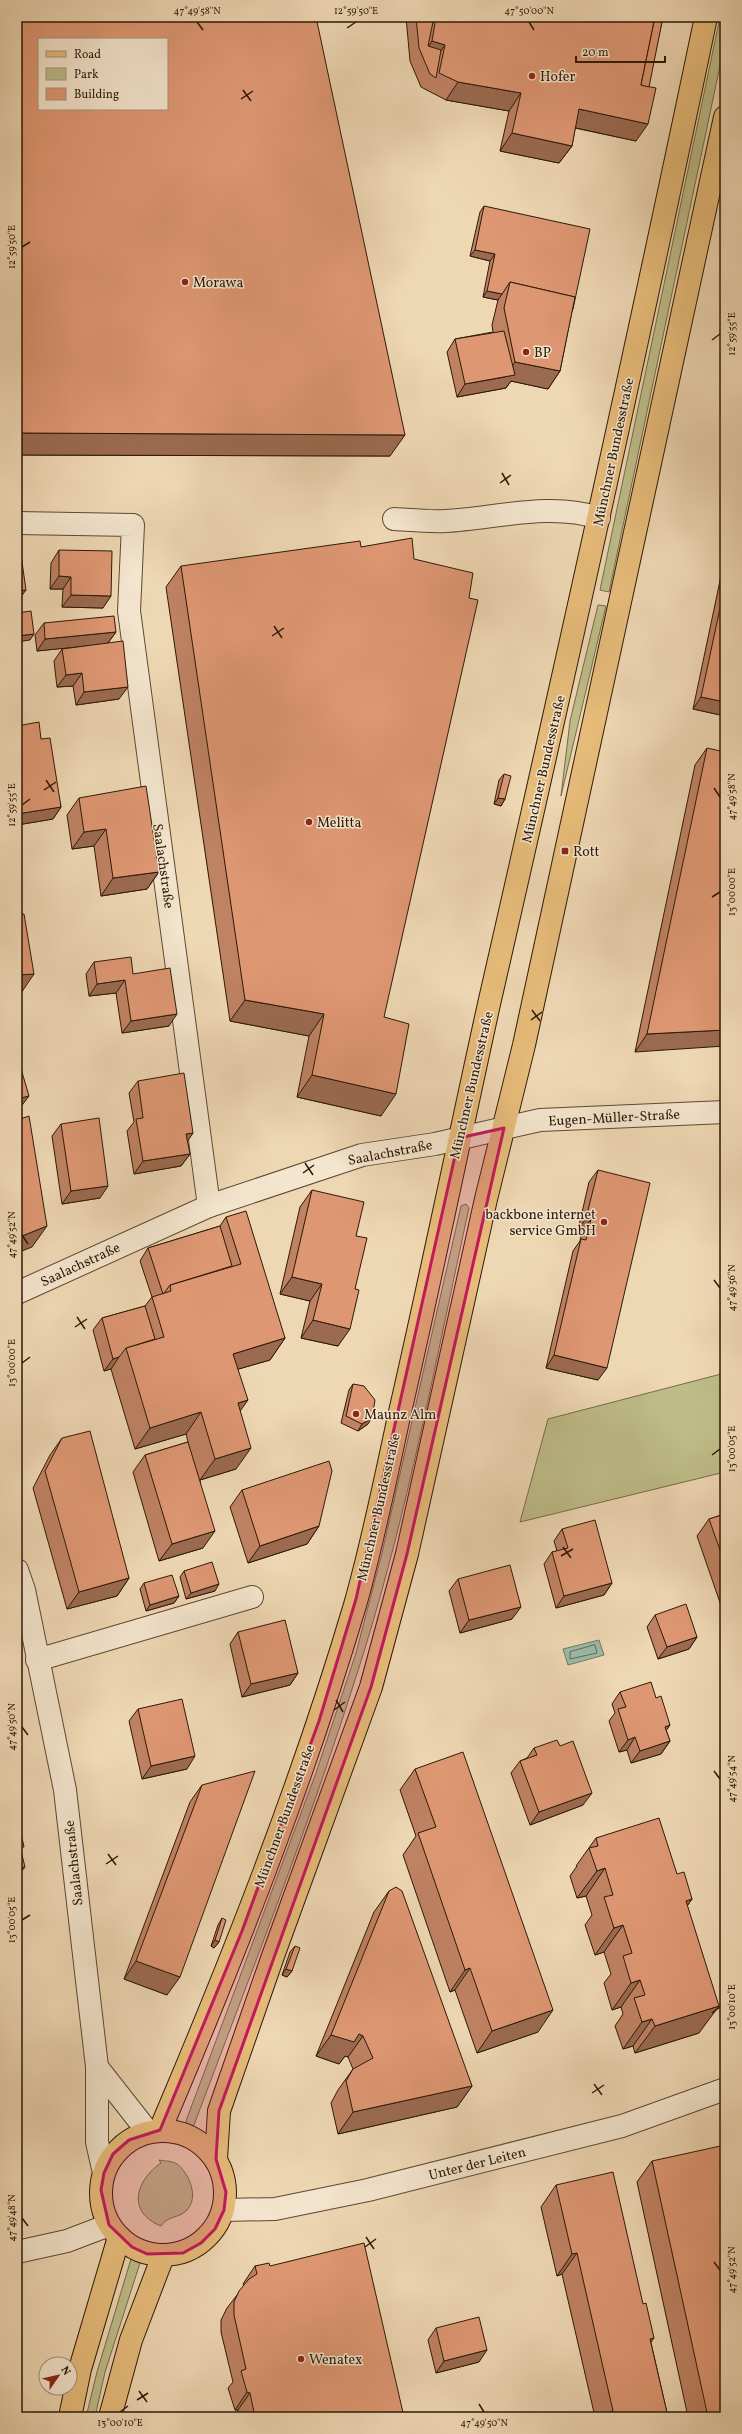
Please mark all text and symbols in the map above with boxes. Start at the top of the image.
text: 47°49'58"N [173,4,221,18]
text: 12°59'50"E [334,4,378,18]
text: 47°50'00"N [504,4,554,18]
legend [38,38,168,110]
scale bar [576,38,665,64]
text: 20 m [582,45,609,61]
text: Road [74,47,101,63]
text: Park [74,67,99,83]
place label: Hofer [540,68,575,87]
marker: Hofer [527,71,537,81]
text: Building [74,87,119,103]
text: 12°59'50"E [5,225,19,269]
place label: Morawa [193,274,243,293]
marker: Morawa [180,277,190,287]
text: 12°59'55"E [725,312,739,356]
place label: BP [534,344,551,363]
marker: BP [521,347,531,357]
street label: Münchner Bundesstraße [589,376,640,528]
street label: Münchner Bundesstraße [518,693,571,845]
text: 47°49'58"N [725,773,739,821]
text: 12°59'55"E [5,783,19,827]
place label: Melitta [317,814,361,833]
marker: Melitta [304,817,314,827]
street label: Saalachstraße [147,822,178,910]
place label: Rott [573,843,600,862]
marker: Rott [560,846,570,856]
text: 13°00'00"E [725,868,739,916]
street label: Münchner Bundesstraße [446,1009,499,1161]
street label: Eugen-Müller-Straße [548,1106,681,1131]
street label: Saalachstraße [346,1136,435,1171]
place label: backbone internet service GmbH [485,1206,596,1241]
text: 47°49'52"N [5,1211,19,1259]
marker: backbone internet service GmbH [599,1217,609,1227]
street label: Saalachstraße [38,1238,124,1292]
text: 47°49'56"N [725,1264,739,1312]
text: 13°00'00"E [5,1339,19,1387]
place label: Maunz Alm [364,1406,437,1425]
marker: Maunz Alm [351,1409,361,1419]
text: 13°00'05"E [725,1426,739,1472]
street label: Münchner Bundesstraße [353,1431,406,1583]
text: 47°49'50"N [5,1703,19,1751]
street label: Münchner Bundesstraße [251,1742,320,1891]
text: 47°49'54"N [725,1755,739,1803]
street label: Saalachstraße [61,1819,88,1907]
text: 13°00'05"E [5,1897,19,1943]
text: 13°00'10"E [725,1984,739,2030]
street label: Unter der Leiten [427,2143,528,2186]
text: 47°49'48"N [5,2194,19,2242]
text: 47°49'52"N [725,2246,739,2294]
place label: Wenatex [309,2351,362,2370]
marker: Wenatex [296,2354,306,2364]
north arrow [38,2356,78,2396]
text: N [57,2364,74,2379]
text: 13°00'10"E [97,2416,143,2430]
text: 47°49'50"N [460,2416,508,2430]

